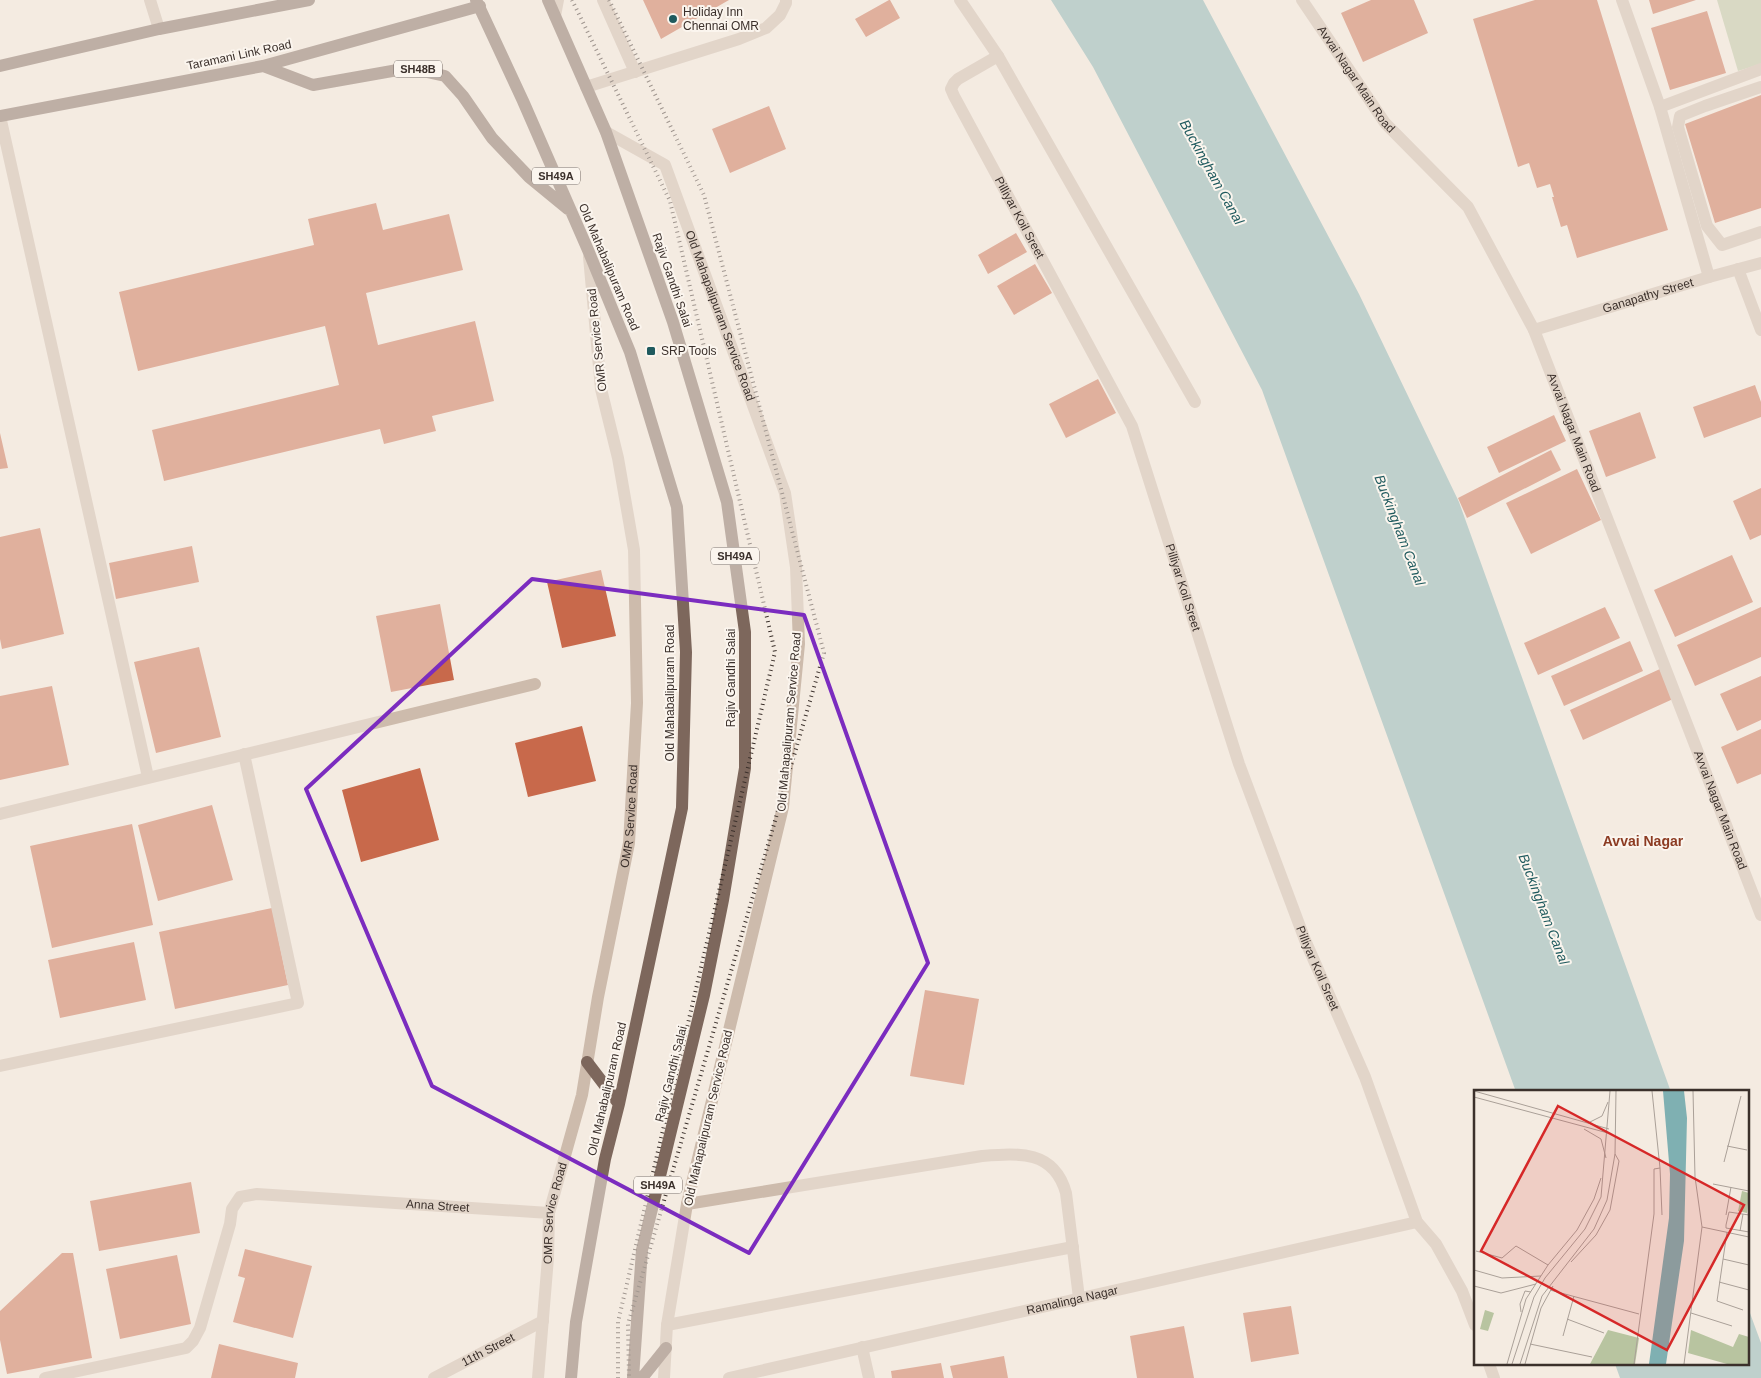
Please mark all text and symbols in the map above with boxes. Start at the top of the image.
place label: Holiday Inn Chennai OMR [683,5,759,33]
marker: Holiday Inn Chennai OMR [667,13,679,25]
street label: Avvai Nagar Main Road [1314,23,1398,136]
street label: Taramani Link Road [185,37,293,73]
road number: SH48B [394,61,442,78]
water label: Buckingham Canal [1177,117,1248,228]
road number: SH49A [532,168,580,185]
street label: Pilliyar Koil Sreet [992,174,1048,262]
street label: Old Mahabalipuram Road [576,201,642,333]
street label: Old Mahapalipuram Service Road [683,229,758,403]
street label: Rajiv Gandhi Salai [649,231,695,329]
street label: Ganapathy Street [1601,275,1696,316]
street label: OMR Service Road [585,288,609,392]
place label: SRP Tools [661,344,717,358]
marker: SRP Tools [645,345,657,357]
street label: Avvai Nagar Main Road [1544,371,1603,494]
water label: Buckingham Canal [1371,472,1429,589]
street label: Pilliyar Koil Sreet [1163,542,1204,633]
road number: SH49A [711,548,759,564]
street label: Old Mahabalipuram Road [663,625,677,761]
street label: Rajiv Gandhi Salai [724,629,738,727]
street label: Old Mahapalipuram Service Road [774,632,804,812]
street label: Avvai Nagar Main Road [1691,748,1750,872]
street label: OMR Service Road [617,764,640,869]
district label: Avvai Nagar [1603,833,1684,849]
water label: Buckingham Canal [1515,851,1573,968]
street label: Pilliyar Koil Sreet [1293,924,1342,1013]
street label: Old Mahabalipuram Road [585,1021,629,1157]
street label: Rajiv Gandhi Salai [652,1024,690,1124]
street label: Old Mahapalipuram Service Road [681,1029,735,1207]
inset map [1474,1090,1748,1366]
street label: OMR Service Road [541,1161,570,1265]
road number: SH49A [634,1176,682,1194]
street label: Anna Street [406,1197,471,1215]
street label: Ramalinga Nagar [1025,1283,1119,1317]
street label: 11th Street [459,1330,518,1369]

